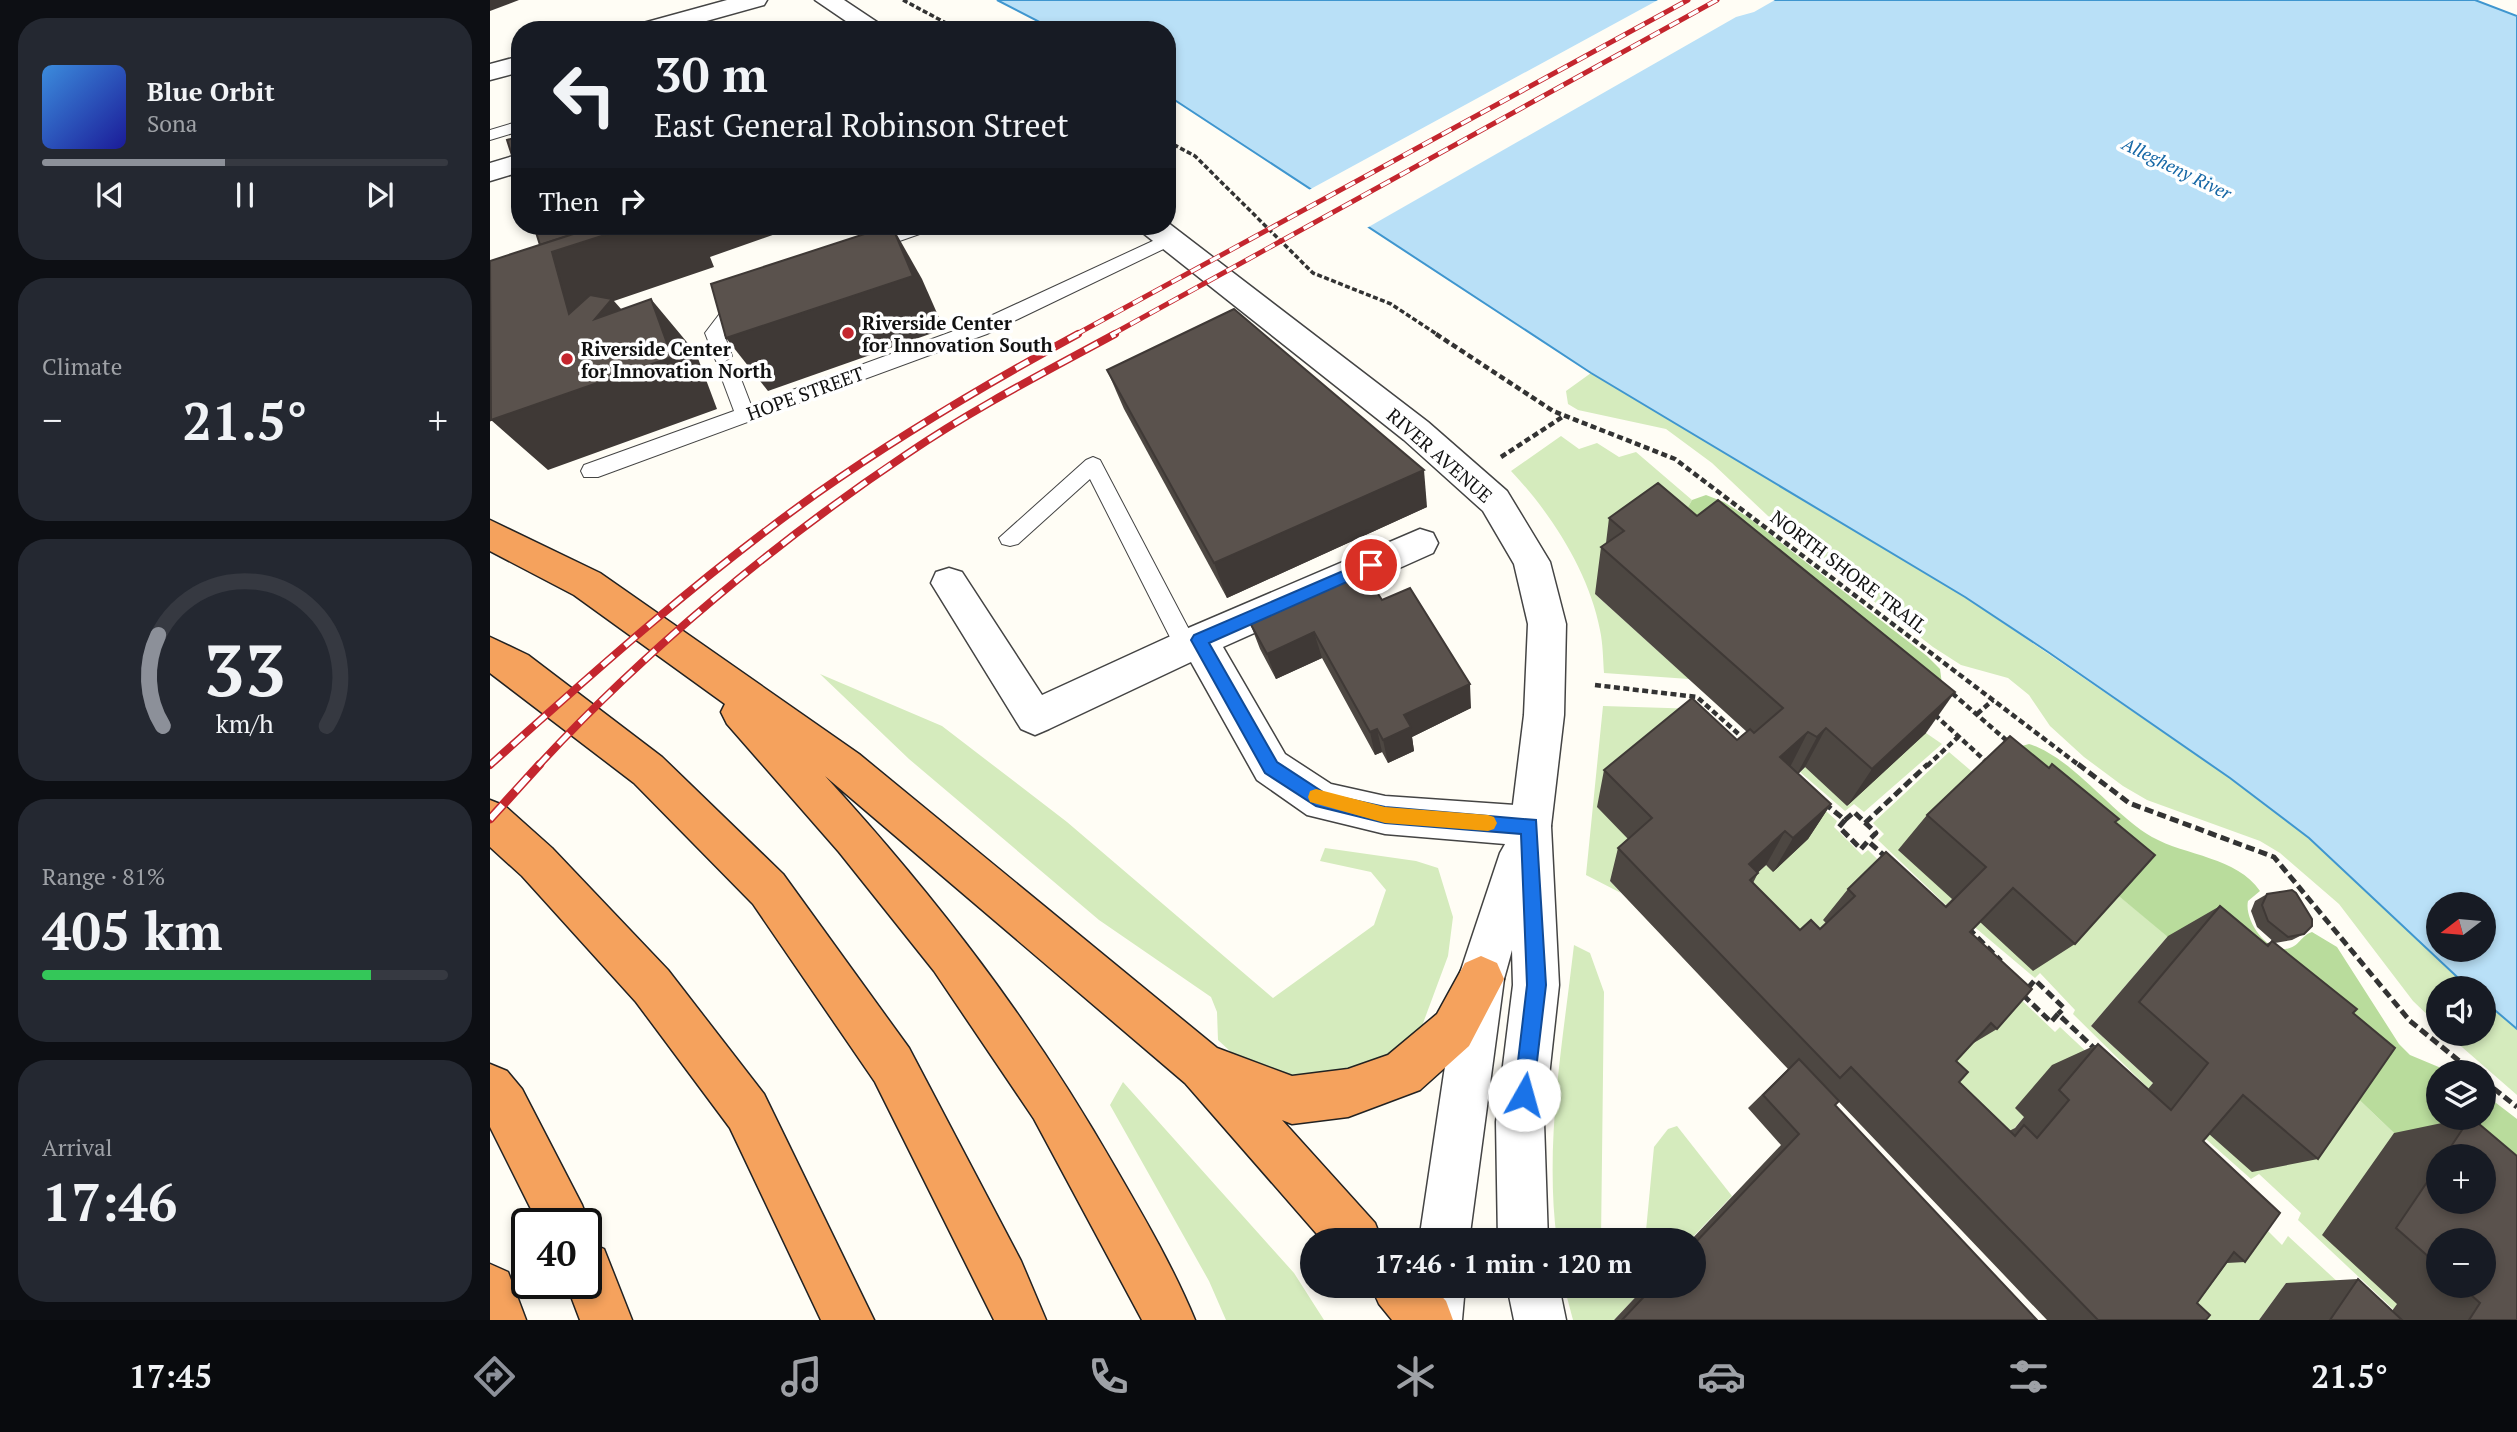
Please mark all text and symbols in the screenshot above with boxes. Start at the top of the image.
text: 30 m [654,41,768,106]
icon: left [539,49,630,140]
text: Blue Orbit [147,74,275,108]
text: East General Robinson Street [654,104,1069,146]
text: Sona [147,108,197,139]
water label: Allegheny River [2117,131,2237,205]
icon: previous [91,176,129,214]
icon: pause [226,176,264,214]
icon: next [361,176,399,214]
icon: right [613,182,651,220]
text: Then [539,184,599,218]
place label: Riverside Center for Innovation South [862,310,1053,357]
marker: Riverside Center for Innovation South [840,325,856,341]
place label: Riverside Center for Innovation North [581,336,772,383]
text: Climate [42,351,122,382]
marker: Riverside Center for Innovation North [559,351,575,367]
street label: HOPE STREET [743,360,867,426]
text: 21.5° [182,386,308,455]
text: − [42,395,62,445]
text: + [428,395,448,445]
street label: RIVER AVENUE [1382,402,1498,508]
street label: NORTH SHORE TRAIL [1766,504,1933,638]
pin [1341,535,1401,595]
icon: arrive [1352,546,1390,584]
text: 33 [204,620,286,717]
text: km/h [216,707,274,740]
text: Range · 81% [42,861,165,892]
north arrow [2426,892,2496,962]
map controls [2426,892,2496,1298]
text: 405 km [42,896,223,965]
button: sound [2426,976,2496,1046]
position arrow [1487,1058,1561,1132]
button: layers [2426,1060,2496,1130]
text: Arrival [42,1132,113,1163]
button: + [2426,1144,2496,1214]
text: 17:46 [42,1167,177,1236]
speed limit sign: 40 [511,1208,602,1299]
button: − [2426,1228,2496,1298]
text: 17:46 · 1 min · 120 m [1374,1246,1632,1280]
icon: directions [470,1352,519,1401]
icon: music [777,1352,826,1401]
icon: phone [1084,1352,1133,1401]
icon: climate [1391,1352,1440,1401]
icon: car [1697,1352,1746,1401]
icon: filters [2004,1352,2053,1401]
text: 17:45 [129,1355,212,1397]
text: 21.5° [2311,1355,2388,1397]

